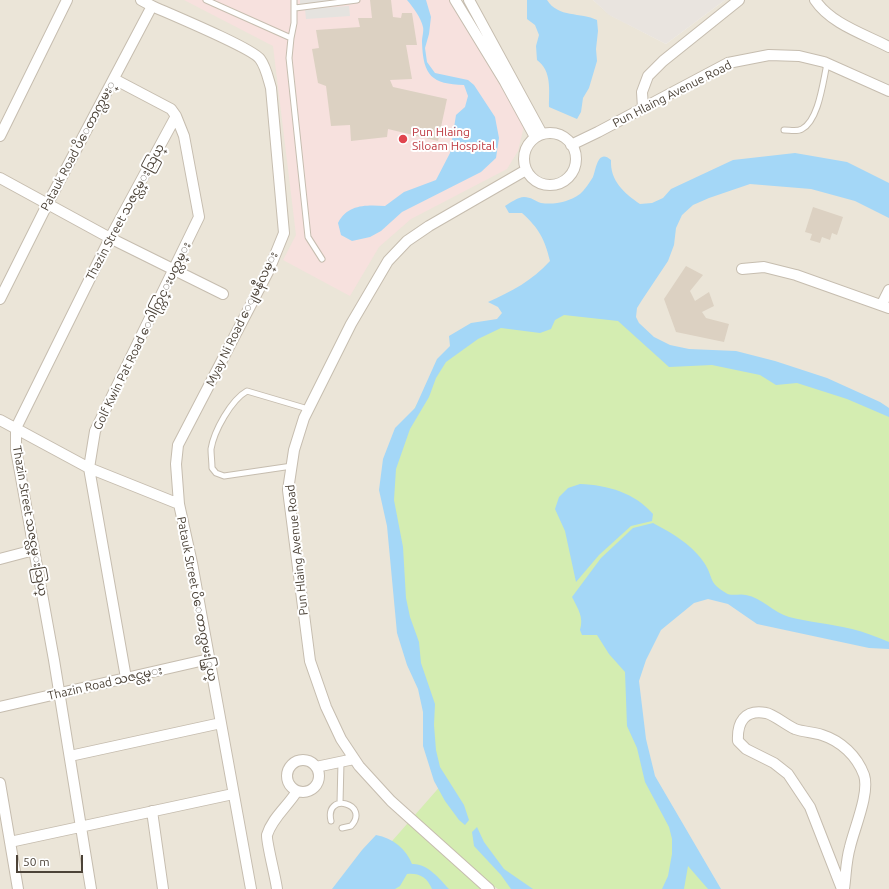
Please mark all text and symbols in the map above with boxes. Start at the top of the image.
street label: Pun Hlaing Avenue Road [610,58,734,130]
street label: Patauk Road ပိေတာက္လမး္ [38,79,118,213]
place label: Pun Hlaing Siloam Hospital [412,125,495,153]
marker: Pun Hlaing Siloam Hospital [397,133,409,145]
street label: Thazin Street သဇင္လမ္းသြယ္ [83,141,167,283]
street label: Golf Kwin Pat Road ေဂါက္ကြင္းပတ္လမ္း [90,240,194,432]
street label: Myay Ni Road ေျမနီလမ္း [203,249,281,389]
street label: Thazin Street သဇင္လမ္းသြယ္ [10,445,50,597]
street label: Pun Hlaing Avenue Road [283,484,311,616]
street label: Patauk Street ပိေတာက္လမး္သြယ္ [174,515,220,683]
street label: Thazin Road သဇင္လမ္း [46,663,164,703]
scale bar [18,847,85,873]
text: 50 m [23,855,50,868]

